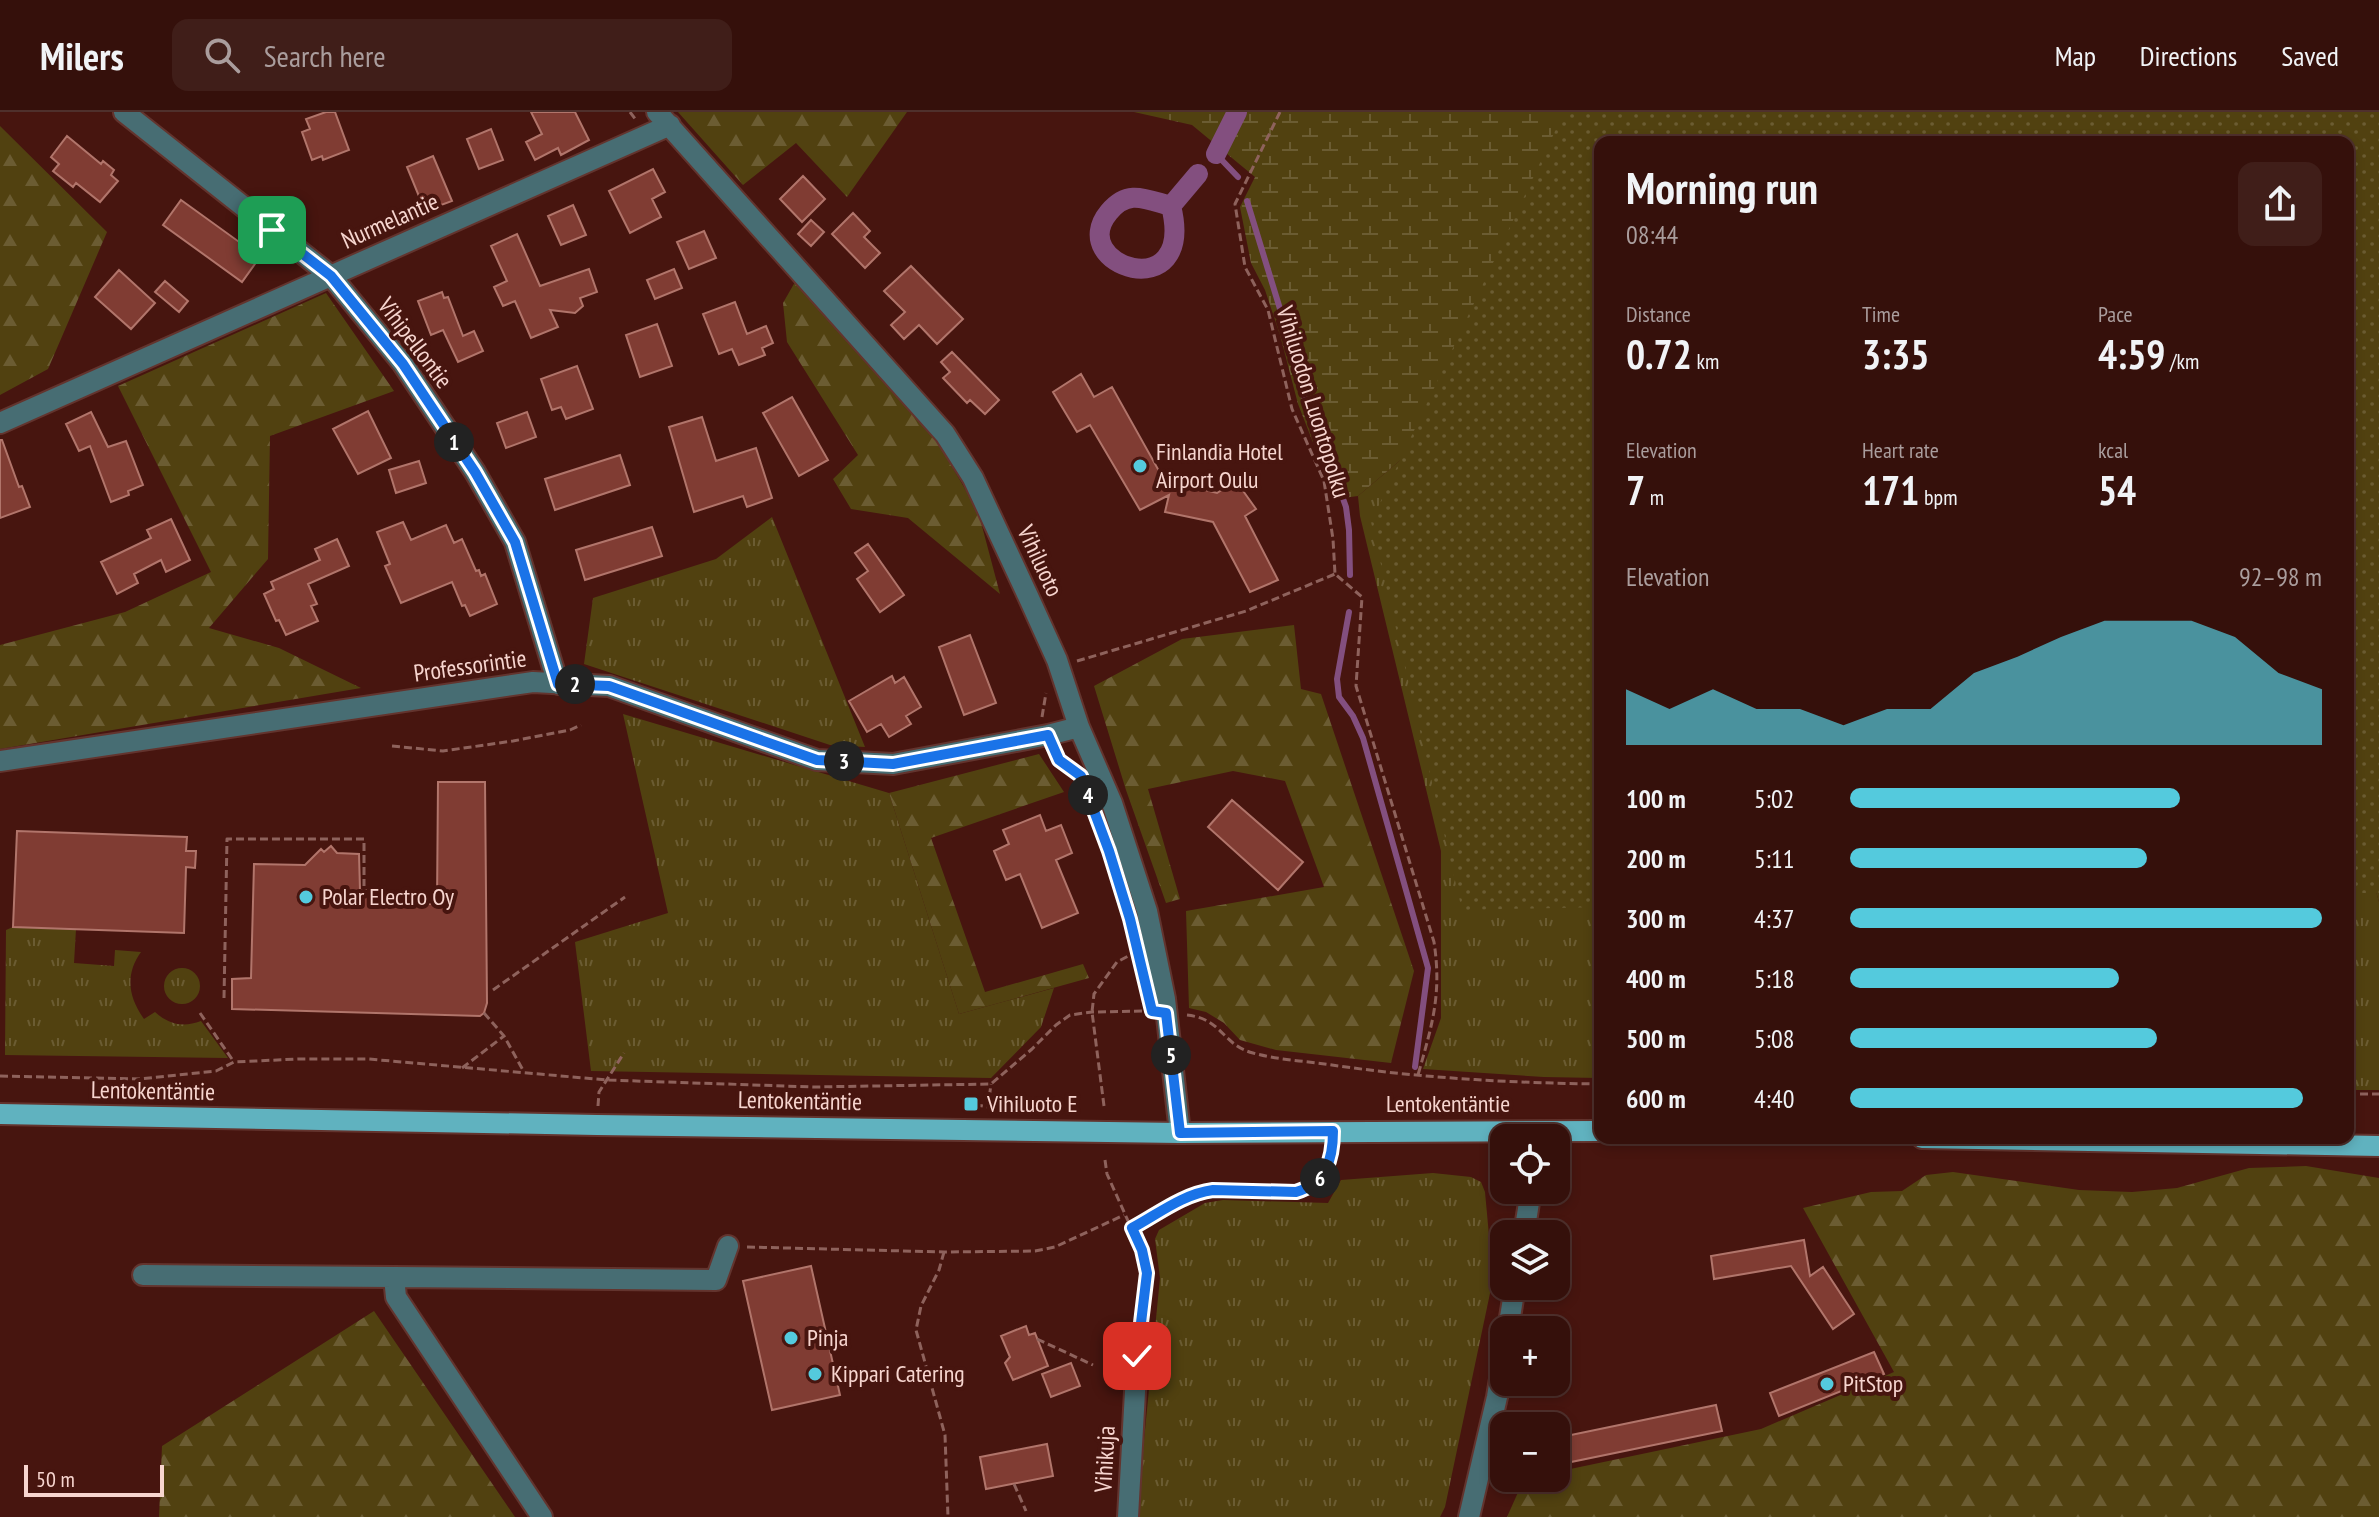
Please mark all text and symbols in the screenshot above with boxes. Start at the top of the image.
search box [172,19,732,91]
text: Milers [40,31,124,80]
icon: search [200,33,244,77]
text: Search here [264,36,386,75]
text: Map [2055,37,2096,74]
text: Directions [2140,37,2237,74]
text: Saved [2281,37,2339,74]
text: Morning run [1626,159,1818,216]
button: share [2238,162,2322,246]
street label: Nurmelantie [336,185,443,256]
pin [238,196,306,264]
icon: arrive [250,208,294,252]
text: 08:44 [1626,218,1678,251]
street label: Vihipellontie [370,290,460,394]
text: Distance [1626,300,1691,328]
text: Time [1862,300,1900,328]
text: Pace [2098,300,2133,328]
street label: Vihiluodon Luontopolku [1269,301,1357,501]
text: 0.72 [1626,328,1692,380]
text: 3:35 [1862,328,1929,380]
text: 4:59 [2098,328,2165,380]
text: km [1692,347,1719,375]
text: /km [2165,347,2199,375]
pin: 1 [434,422,474,462]
text: 1 [449,428,459,456]
place label: Finlandia Hotel Airport Oulu [1156,436,1283,495]
text: Elevation [1626,436,1697,464]
text: Heart rate [1862,436,1939,464]
text: kcal [2098,436,2128,464]
marker: Finlandia Hotel Airport Oulu [1131,457,1149,475]
text: 7 [1626,464,1645,516]
text: 171 [1862,464,1919,516]
text: 54 [2098,464,2136,516]
text: m [1645,483,1664,511]
text: bpm [1919,483,1957,511]
street label: Vihiluoto [1010,519,1070,601]
text: Elevation [1626,560,1709,593]
text: 92–98 m [2239,560,2322,593]
street label: Professorintie [412,642,528,689]
pin: 2 [555,664,595,704]
text: 2 [570,670,580,698]
pin: 3 [824,741,864,781]
text: 3 [839,747,849,775]
pin: 4 [1068,775,1108,815]
text: 4 [1083,781,1093,809]
text: 100 m [1626,782,1686,815]
text: 5:02 [1754,782,1794,815]
text: 200 m [1626,842,1686,875]
text: 5:11 [1754,842,1794,875]
place label: Polar Electro Oy [322,881,454,912]
marker: Polar Electro Oy [297,888,315,906]
text: 300 m [1626,902,1686,935]
text: 4:37 [1754,902,1794,935]
text: 400 m [1626,962,1686,995]
text: 5:18 [1754,962,1794,995]
text: 500 m [1626,1022,1686,1055]
text: 5:08 [1754,1022,1794,1055]
pin: 5 [1151,1035,1191,1075]
text: 5 [1166,1041,1176,1069]
street label: Lentokentäntie [91,1074,215,1107]
text: 600 m [1626,1082,1686,1115]
text: 4:40 [1754,1082,1794,1115]
street label: Lentokentäntie [738,1084,862,1117]
place label: Vihiluoto E [986,1088,1078,1119]
street label: Lentokentäntie [1386,1088,1510,1119]
marker: Vihiluoto E [962,1095,980,1113]
map controls [1490,1124,1570,1492]
button: locate [1490,1124,1570,1204]
pin: 6 [1300,1158,1340,1198]
text: 6 [1315,1164,1325,1192]
button: layers [1490,1220,1570,1300]
button: + [1490,1316,1570,1396]
place label: Pinja [807,1322,848,1353]
pin [1103,1322,1171,1390]
marker: Pinja [782,1329,800,1347]
icon: check [1115,1334,1159,1378]
place label: Kippari Catering [831,1358,965,1389]
marker: Kippari Catering [806,1365,824,1383]
place label: PitStop [1843,1368,1903,1399]
marker: PitStop [1818,1375,1836,1393]
button: − [1490,1412,1570,1492]
street label: Vihikuja [1087,1425,1122,1494]
scale bar [24,1461,164,1497]
text: 50 m [36,1465,75,1493]

